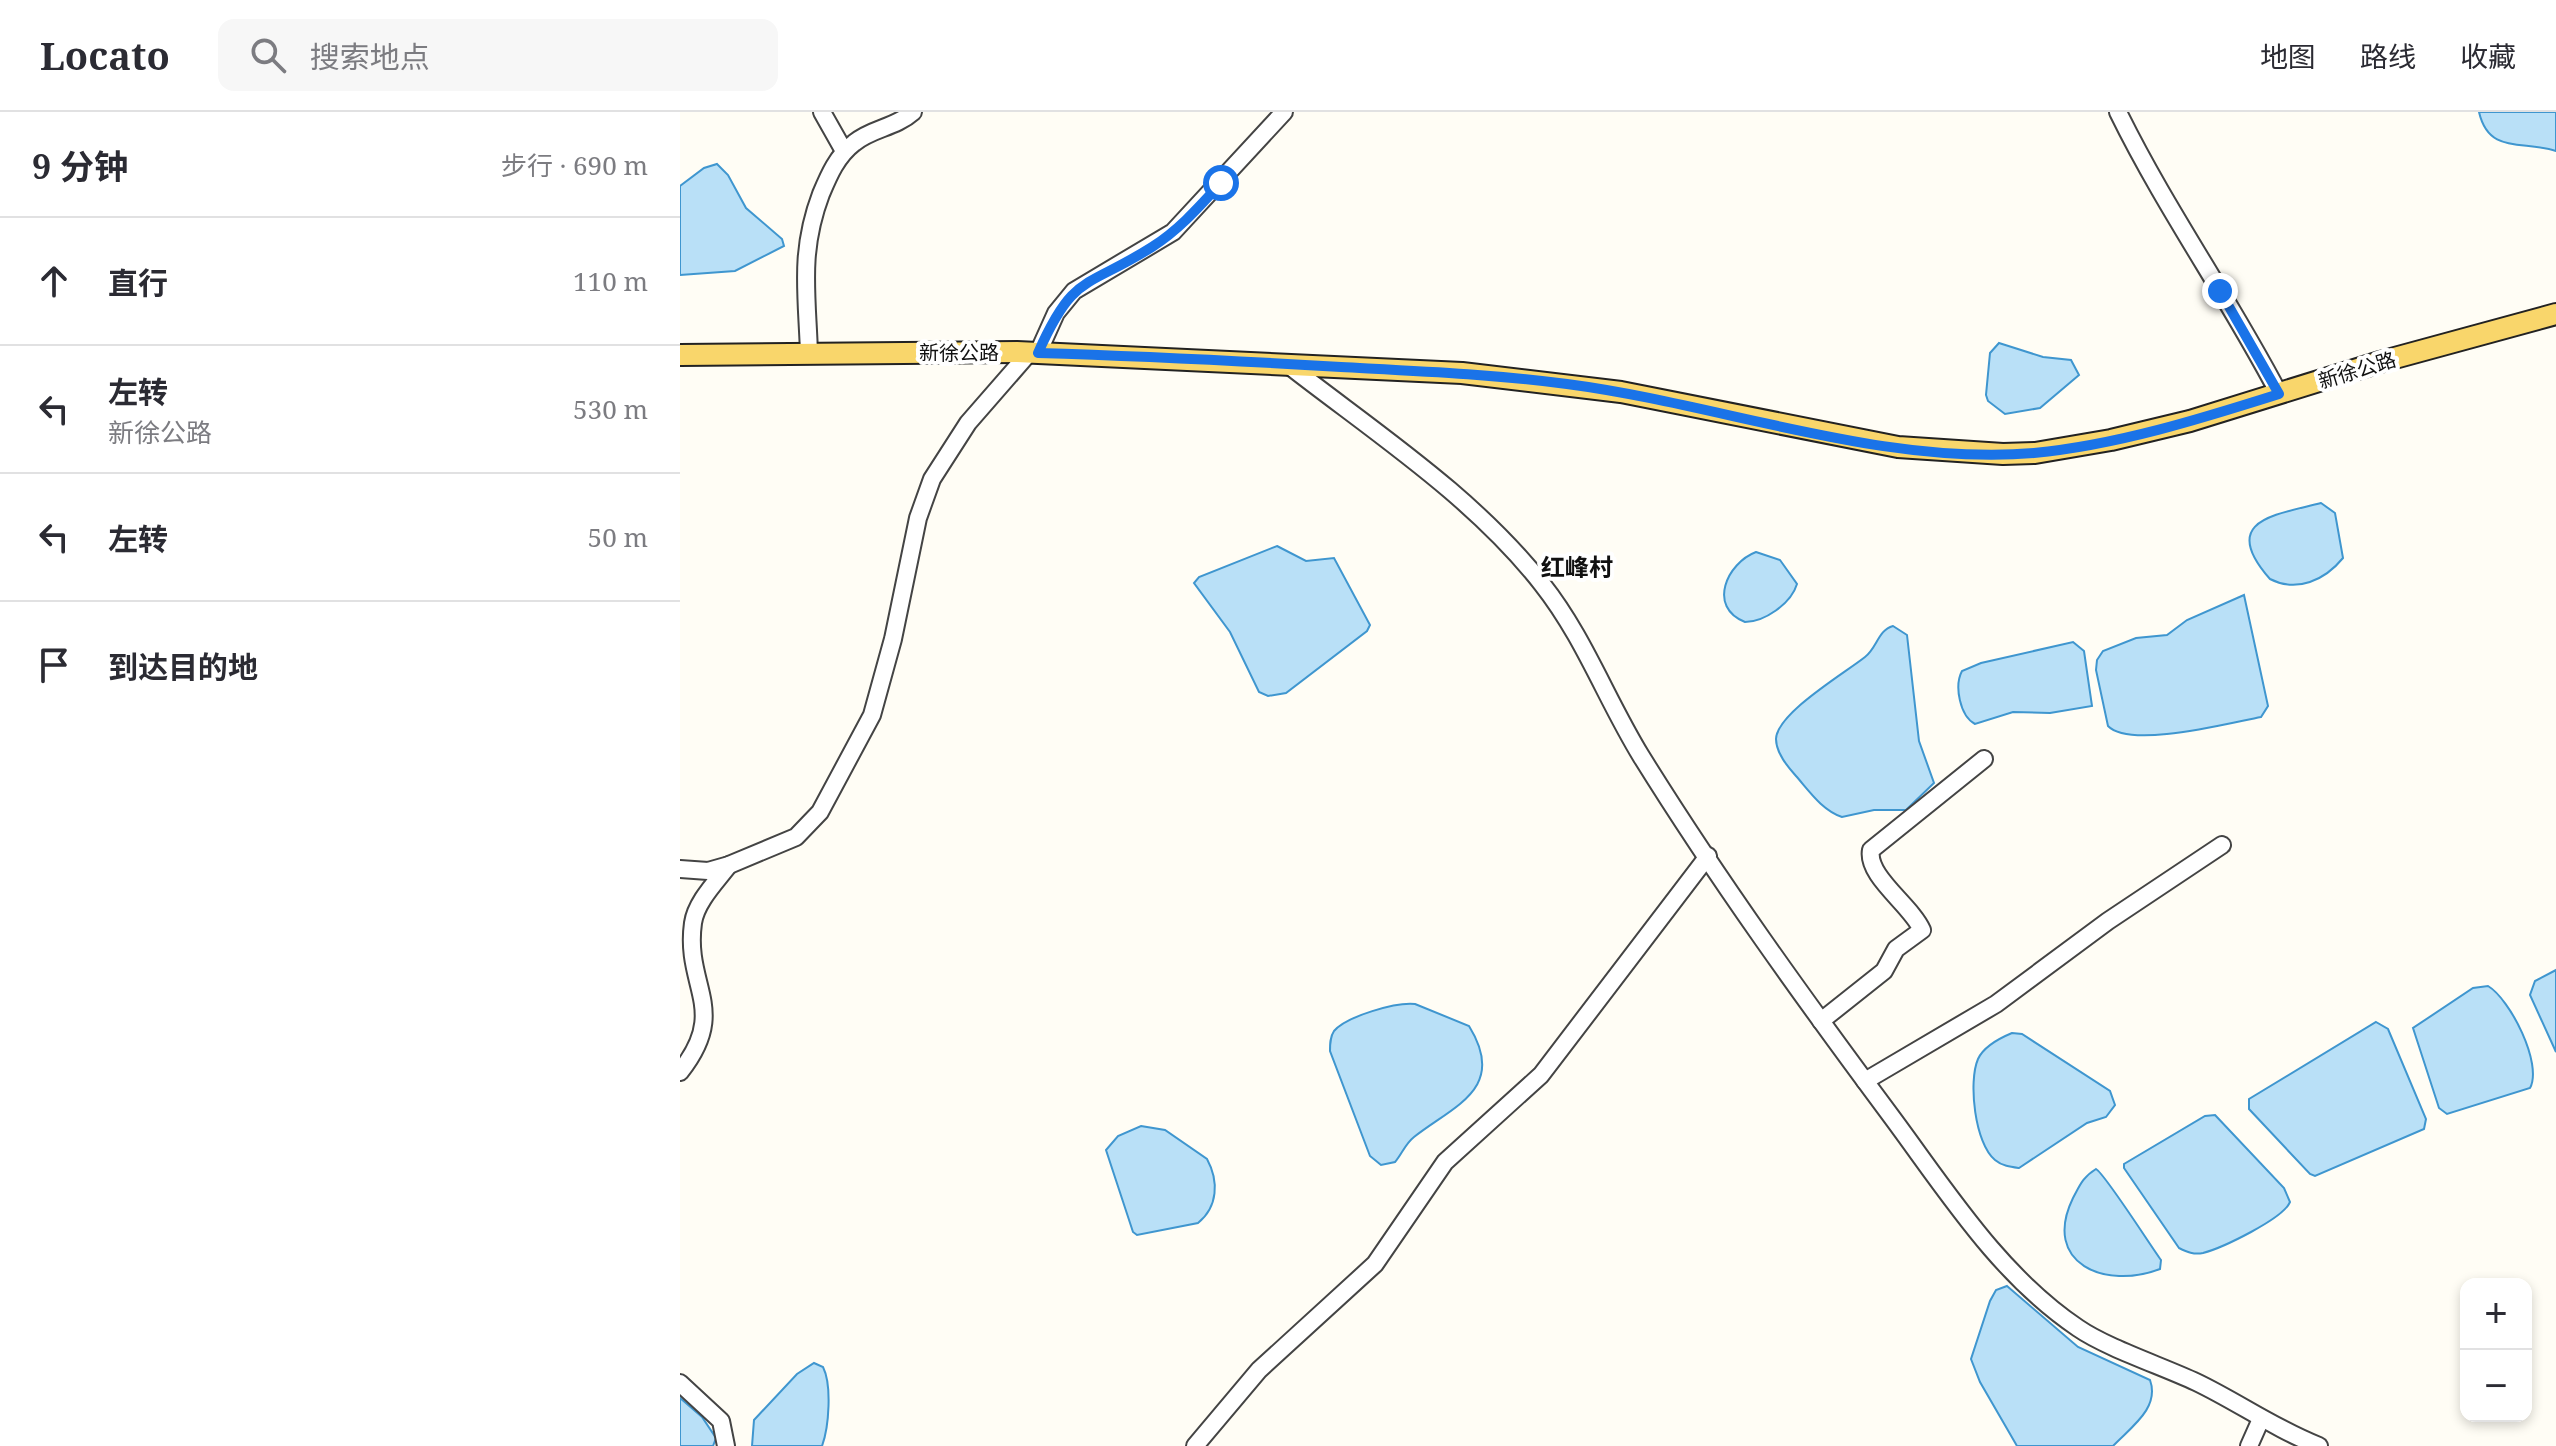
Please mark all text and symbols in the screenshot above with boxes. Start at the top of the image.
search box [218,19,778,91]
text: Locato [40,29,170,81]
icon: search [246,33,290,77]
text: 搜索地点 [310,36,430,77]
text: 地图 [2260,37,2316,75]
text: 路线 [2360,37,2416,75]
text: 收藏 [2460,37,2516,75]
text: 9 分钟 [32,143,128,189]
text: 步行 · 690 m [501,147,648,183]
route start [1203,165,1239,201]
icon: ahead [32,259,76,303]
text: 直行 [108,262,168,303]
text: 110 m [573,263,648,299]
route end [2202,273,2238,309]
street label: 新徐公路 [919,339,999,366]
street label: 新徐公路 [2315,345,2399,395]
text: 左转 [108,371,168,412]
icon: left [32,387,76,431]
text: 530 m [573,391,648,427]
text: 新徐公路 [108,414,212,450]
icon: left [32,515,76,559]
text: 左转 [108,518,168,559]
text: 50 m [588,519,648,555]
district label: 红峰村 [1541,550,1613,583]
icon: arrive [32,643,76,687]
text: 到达目的地 [108,646,258,687]
map controls [2460,1278,2532,1422]
button: + [2460,1278,2532,1350]
button: − [2460,1350,2532,1422]

